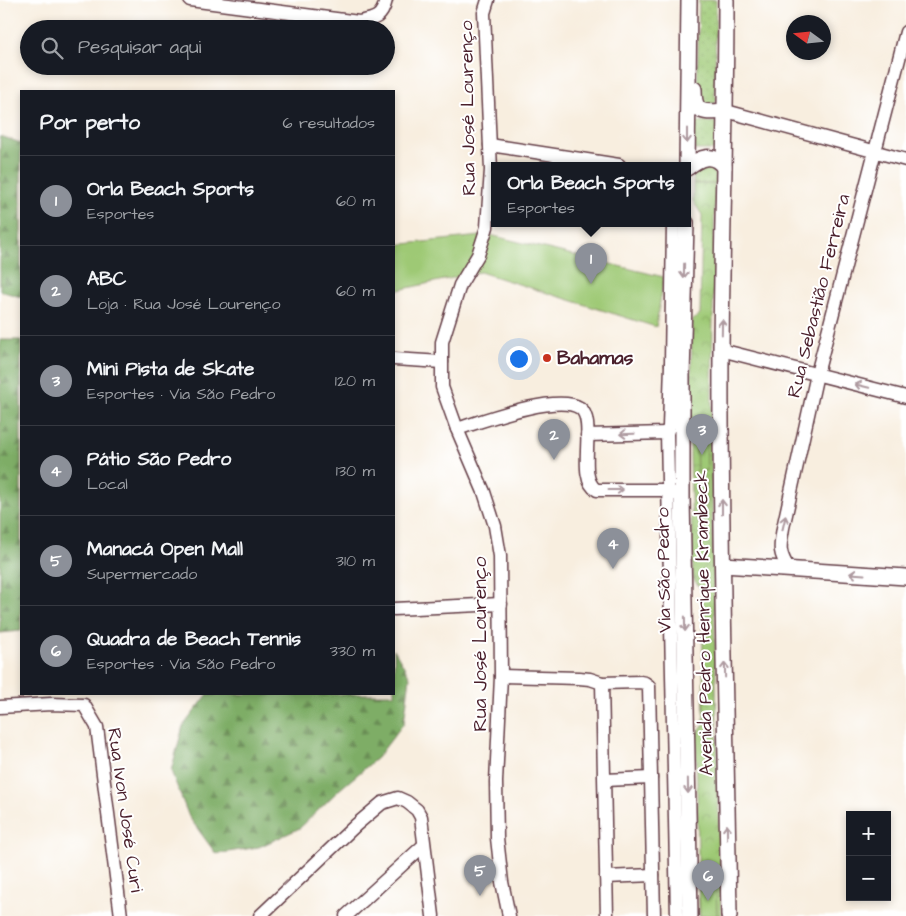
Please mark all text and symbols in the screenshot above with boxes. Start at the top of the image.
north arrow [786,15,831,60]
search box [20,20,395,75]
street label: Rua José Lourenço [453,20,483,196]
icon: search [38,34,66,62]
text: Pesquisar aqui [78,34,201,61]
text: Por perto [40,108,140,137]
text: 6 resultados [283,112,375,134]
one-way arrow [682,128,692,144]
popup [491,162,691,227]
text: Orla Beach Sports [507,170,675,197]
text: Orla Beach Sports [87,176,254,203]
text: 1 [55,190,57,212]
text: 60 m [336,190,375,212]
street label: Rua Sebastião Ferreira [781,191,857,401]
text: Esportes [507,197,575,219]
text: Esportes [87,203,154,225]
pin: 1 [575,243,607,284]
one-way arrow [680,263,689,279]
text: ABC [87,266,126,293]
text: 2 [51,280,61,302]
text: 60 m [336,280,375,302]
text: Loja · Rua José Lourenço [87,293,281,315]
one-way arrow [717,320,727,336]
place label: Bahamas [557,345,634,372]
your location [506,346,532,372]
marker: Bahamas [541,352,553,364]
text: Mini Pista de Skate [87,356,254,383]
text: 3 [52,370,60,392]
text: 120 m [335,370,375,392]
one-way arrow [854,380,870,390]
text: Esportes · Via São Pedro [87,383,275,405]
pin: 3 [686,414,718,455]
pin: 2 [538,419,570,460]
one-way arrow [619,429,636,439]
text: Pátio São Pedro [87,446,231,473]
text: 4 [51,460,61,482]
text: 130 m [336,460,375,482]
street label: Avenida Pedro Henrique Krambeck [688,470,720,776]
text: Local [87,473,128,495]
one-way arrow [608,485,624,495]
one-way arrow [717,500,727,516]
street label: Via São Pedro [649,507,679,633]
one-way arrow [780,515,789,531]
pin: 4 [597,528,629,569]
text: Manacá Open Mall [87,536,243,563]
text: 5 [50,550,62,572]
text: 310 m [336,550,375,572]
street label: Rua José Lourenço [467,556,494,732]
text: Supermercado [87,563,197,585]
one-way arrow [850,569,866,578]
one-way arrow [680,616,690,632]
text: Quadra de Beach Tennis [87,626,301,653]
text: 6 [51,640,61,662]
text: 330 m [330,640,375,662]
text: Esportes · Via São Pedro [87,653,275,675]
one-way arrow [720,662,729,678]
street label: Rua Ivon José Curi [100,726,150,894]
one-way arrow [683,778,693,794]
map controls [846,811,891,901]
button: + [846,811,891,856]
one-way arrow [723,825,732,841]
pin: 5 [464,855,496,896]
button: − [846,856,891,901]
pin: 6 [692,860,724,901]

